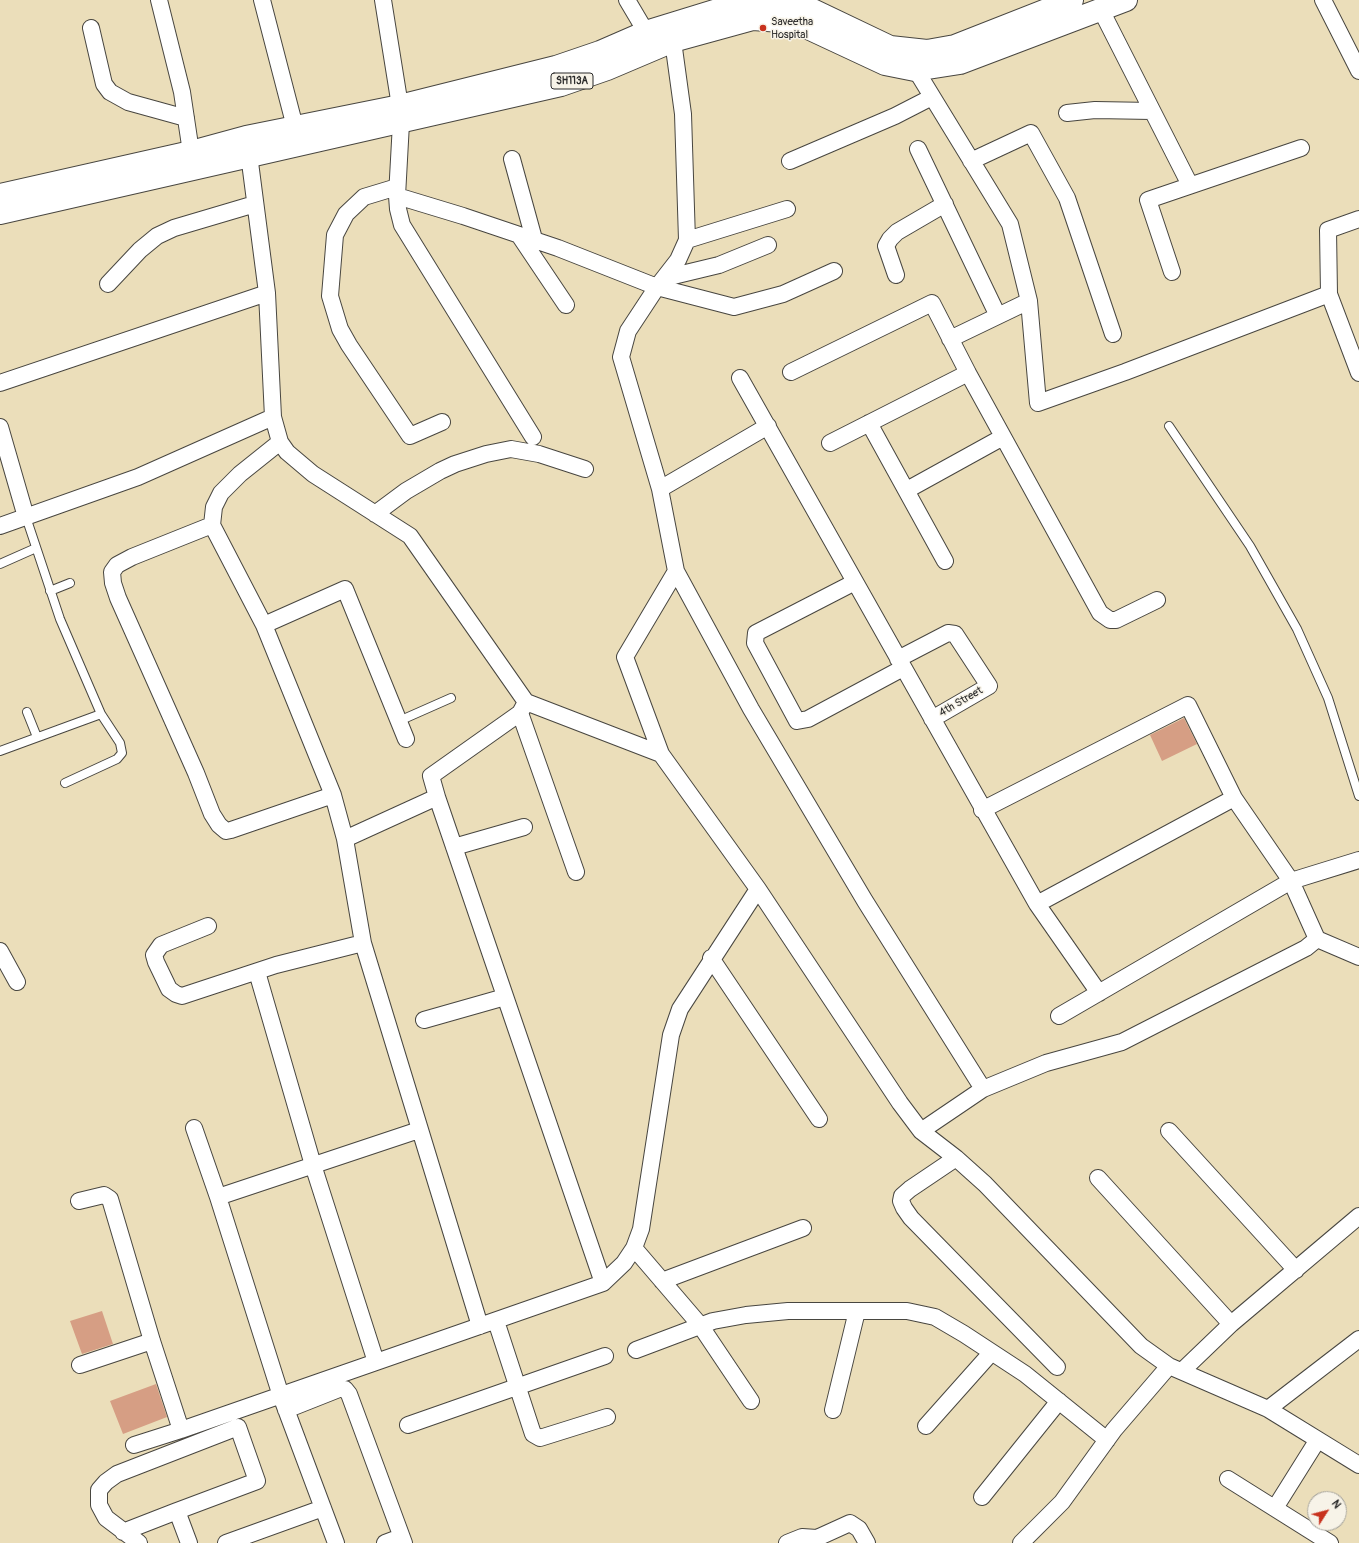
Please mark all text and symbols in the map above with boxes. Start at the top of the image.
place label: Saveetha Hospital [771,15,813,41]
marker: Saveetha Hospital [758,23,768,33]
road number: SH113A [551,73,593,89]
street label: 4th Street [937,684,985,720]
north arrow [1307,1491,1347,1531]
text: N [1329,1497,1344,1511]

